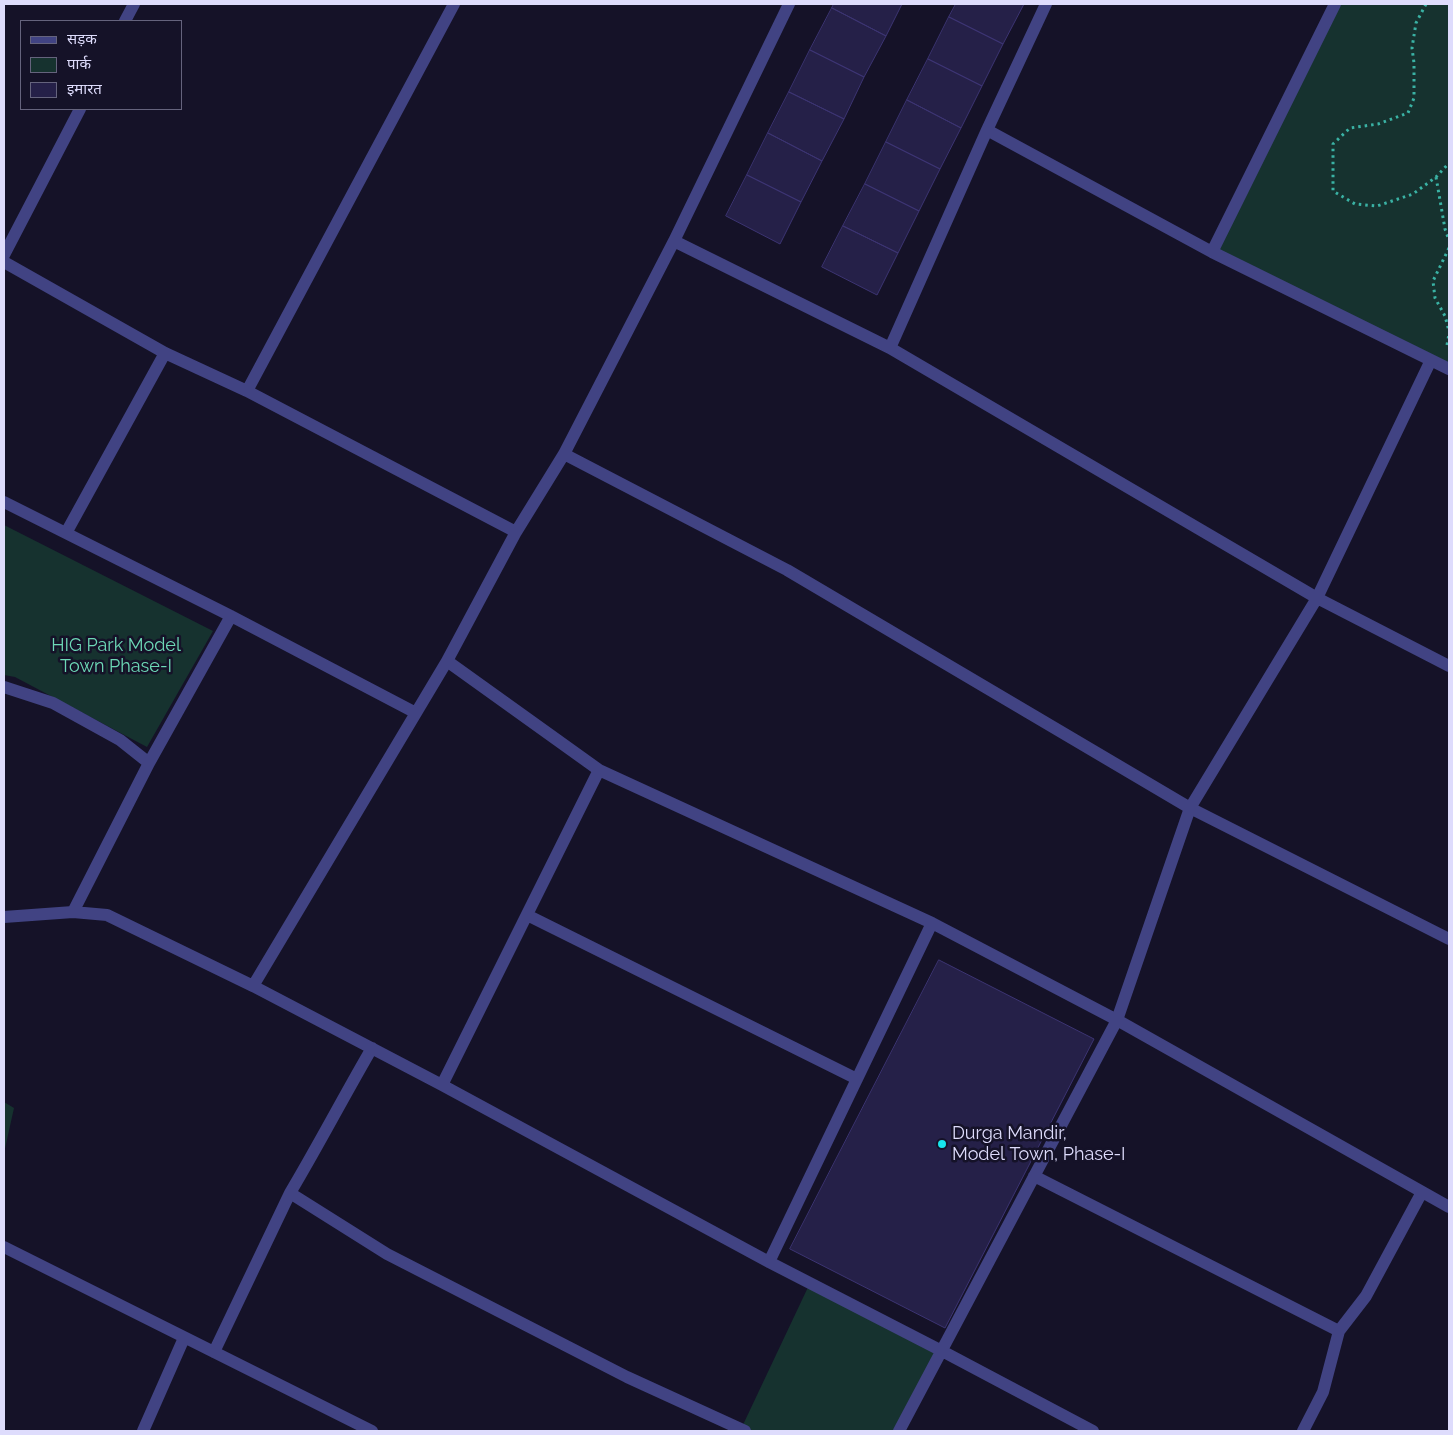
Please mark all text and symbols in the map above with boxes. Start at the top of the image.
legend [20,20,182,110]
text: सड़क [67,30,97,48]
text: पार्क [67,55,91,73]
text: इमारत [67,80,102,98]
park label: HIG Park Model Town Phase-I [51,635,181,678]
place label: Durga Mandir, Model Town, Phase-I [952,1123,1126,1166]
marker: Durga Mandir, Model Town, Phase-I [936,1138,948,1150]

